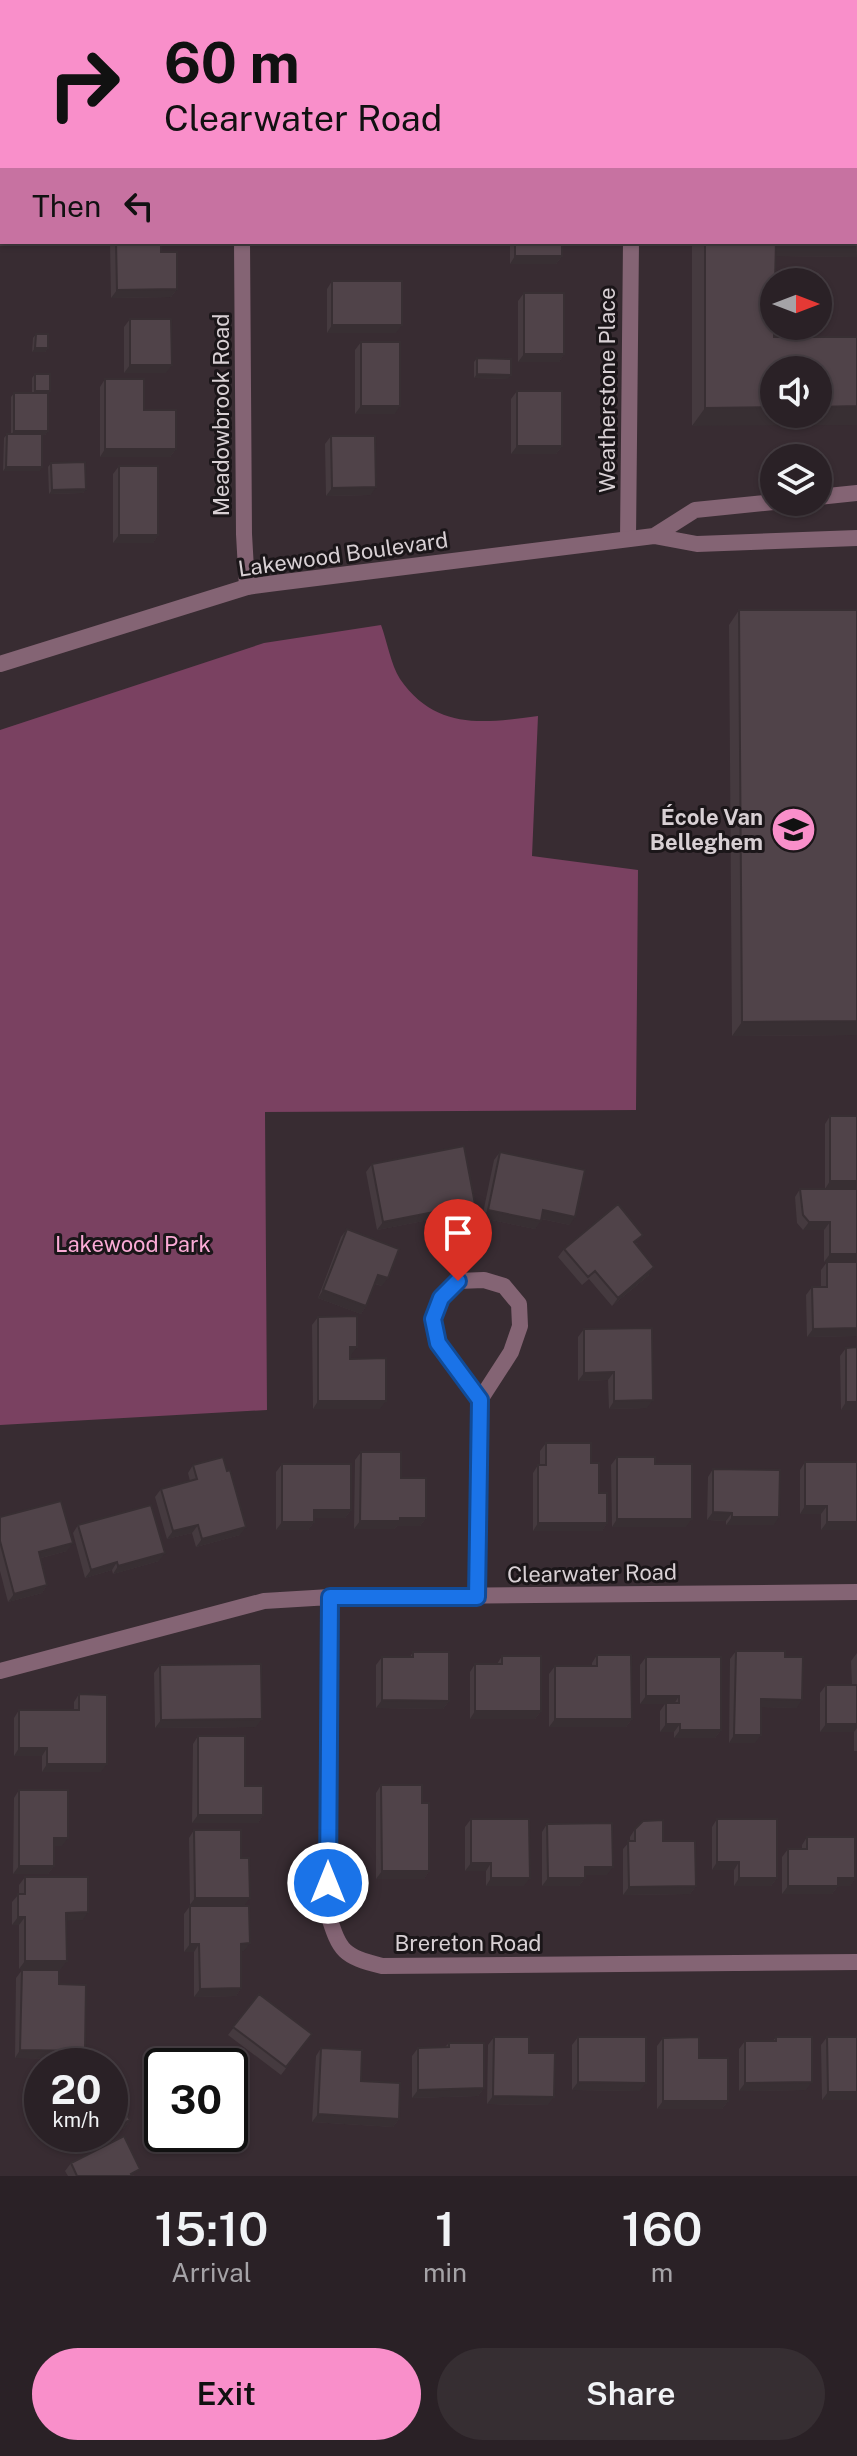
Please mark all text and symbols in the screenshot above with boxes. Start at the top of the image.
text: 60 m [164,30,300,96]
icon: right [32,32,136,136]
text: Clearwater Road [164,97,442,139]
icon: left [117,184,161,228]
text: Then [32,188,101,224]
north arrow [760,268,832,340]
map controls [760,268,832,516]
street label: Weatherstone Place [594,287,620,493]
street label: Meadowbrook Road [208,314,234,516]
button: sound [760,356,832,428]
button: layers [760,444,832,516]
street label: Lakewood Boulevard [236,526,450,582]
place label: École Van Belleghem [650,804,763,855]
school or university icon: École Van Belleghem [770,806,818,854]
pin [424,1199,492,1281]
icon: arrive [436,1211,480,1255]
park label: Lakewood Park [55,1231,211,1257]
street label: Clearwater Road [507,1559,677,1587]
position arrow [286,1841,370,1925]
street label: Brereton Road [395,1930,541,1956]
speed limit sign: 30 [144,2048,248,2152]
text: 20 [50,2066,102,2113]
text: km/h [52,2108,100,2132]
text: 15:10 [154,2200,268,2257]
text: 1 [435,2200,455,2257]
text: 160 [622,2200,703,2257]
text: Arrival [171,2257,252,2288]
text: min [423,2257,467,2288]
text: m [651,2257,673,2288]
button: Exit [32,2348,421,2440]
button: Share [437,2348,825,2440]

